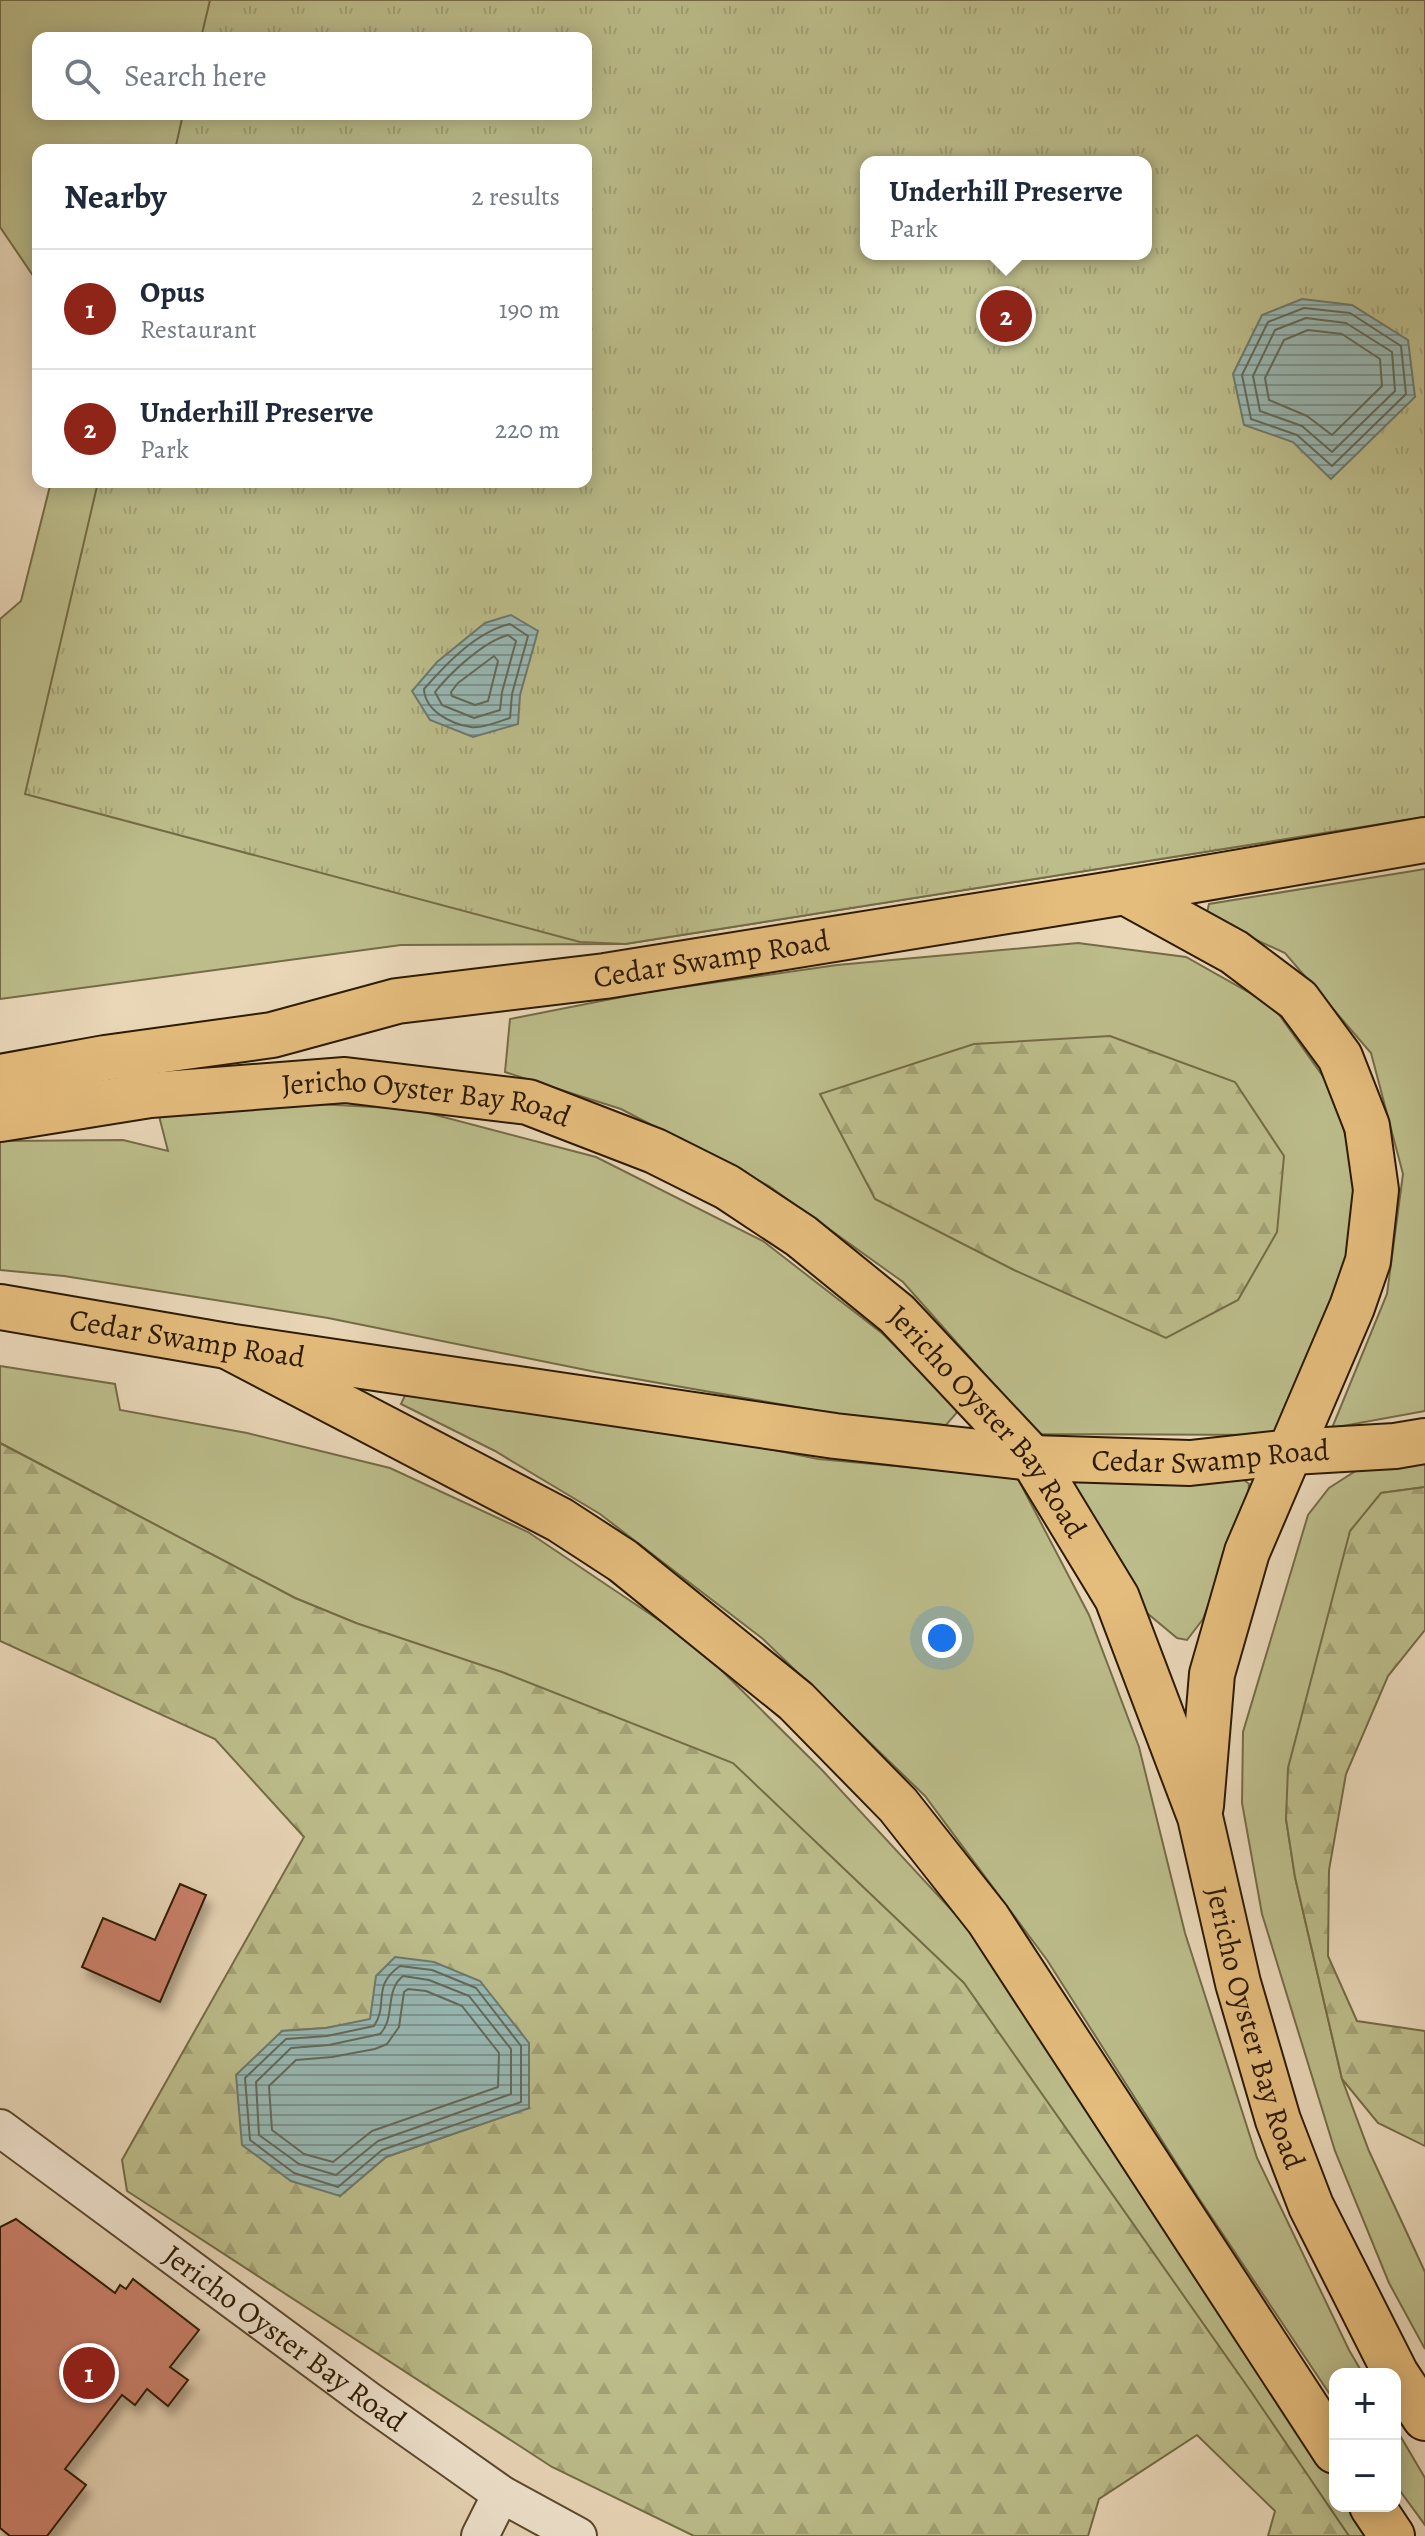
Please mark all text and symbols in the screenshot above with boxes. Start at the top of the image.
search box [32,32,592,120]
icon: search [60,54,104,98]
text: Search here [124,56,267,96]
popup [860,156,1152,260]
text: Underhill Preserve [889,171,1123,211]
text: Nearby [64,173,167,220]
text: 2 results [471,179,560,214]
text: Park [889,211,938,246]
text: Opus [140,272,205,312]
pin: 2 [980,286,1032,346]
text: 1 [85,292,95,327]
text: 190 m [499,292,560,327]
text: Restaurant [140,312,257,347]
text: Underhill Preserve [140,392,374,432]
text: 2 [84,412,96,447]
text: 220 m [495,412,560,447]
text: Park [140,432,189,467]
street label: Cedar Swamp Road [591,920,833,997]
street label: Jericho Oyster Bay Road [280,1060,577,1137]
street label: Jericho Oyster Bay Road [881,1295,1096,1546]
street label: Cedar Swamp Road [66,1299,309,1377]
street label: Cedar Swamp Road [1091,1430,1331,1483]
your location [922,1618,962,1658]
street label: Jericho Oyster Bay Road [1196,1882,1315,2175]
street label: Jericho Oyster Bay Road [155,2235,415,2441]
pin: 1 [63,2343,115,2403]
map controls [1329,2368,1401,2512]
button: + [1329,2368,1401,2440]
button: − [1329,2440,1401,2512]

